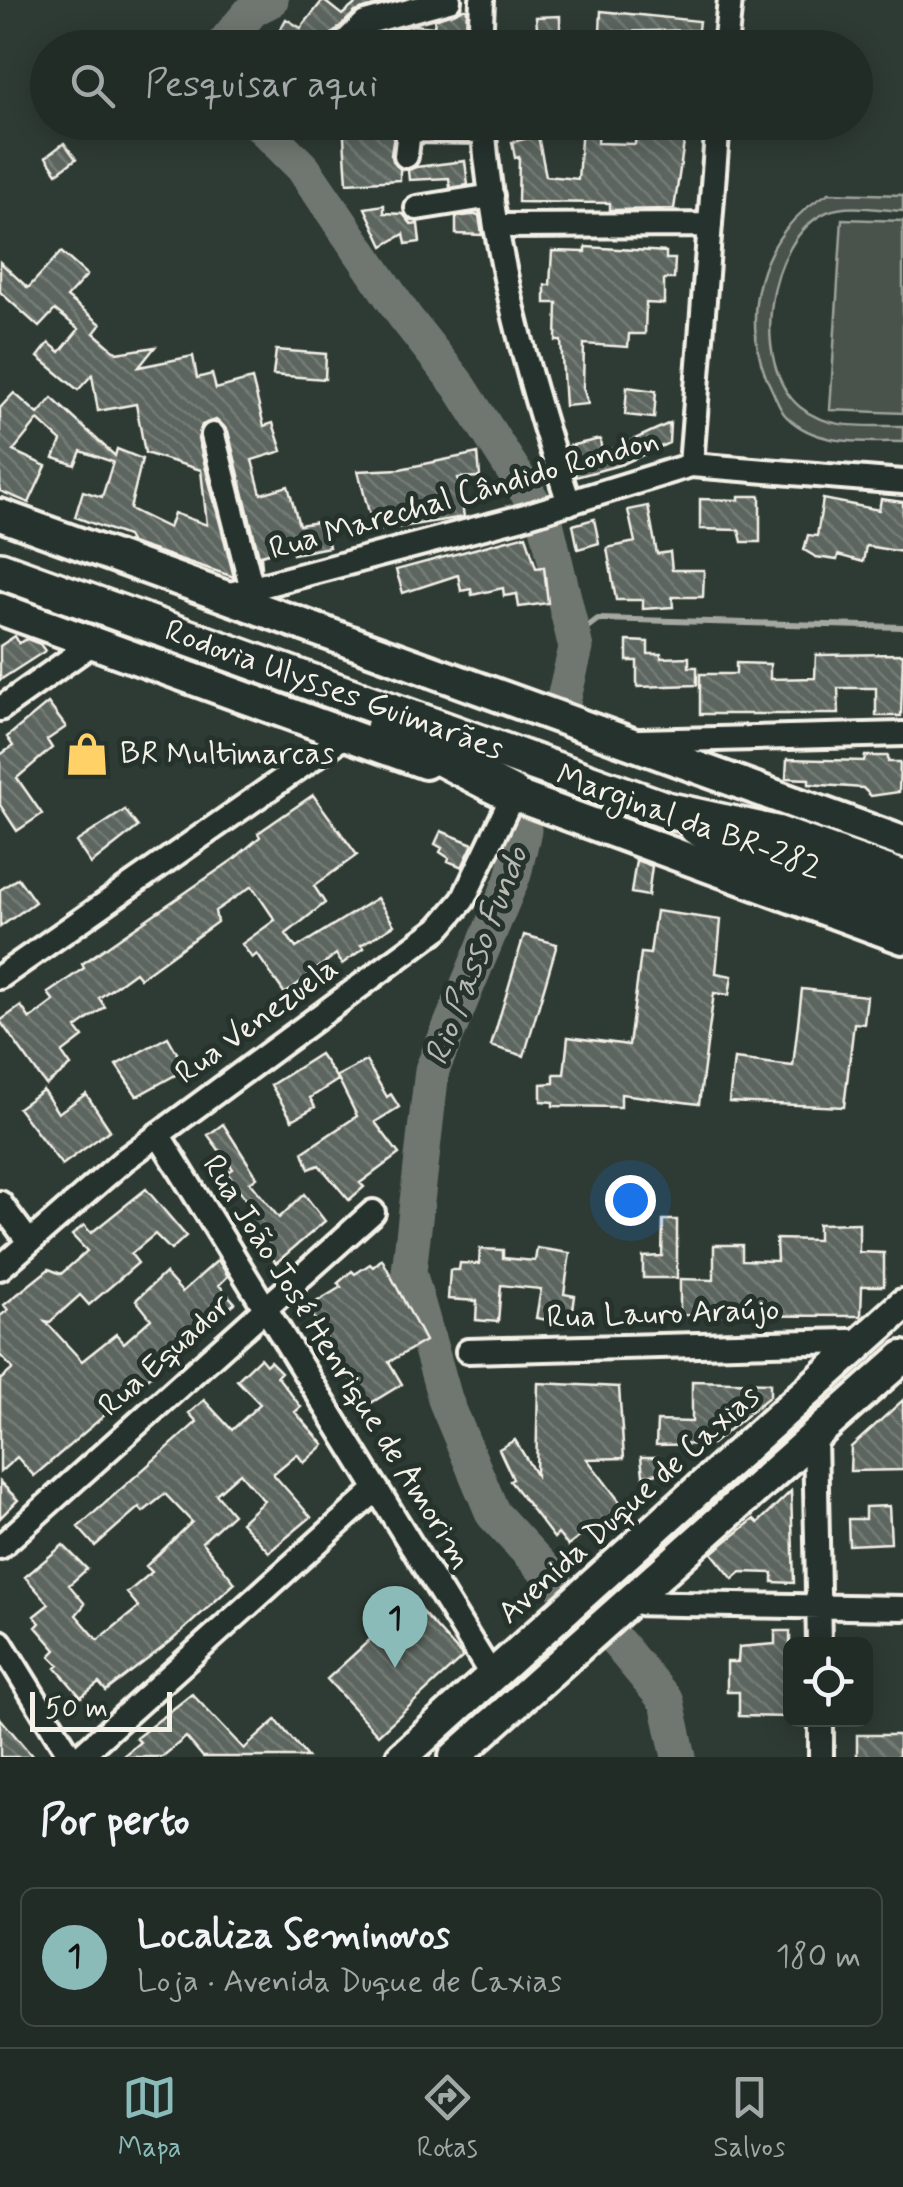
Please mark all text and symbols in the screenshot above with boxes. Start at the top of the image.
search box [30,30,873,140]
icon: search [65,58,120,113]
text: Pesquisar aqui [145,61,378,110]
street label: Rua Marechal Cândido Rondon [264,419,664,571]
street label: Rodovia Ulysses Guimarães [159,610,509,771]
shop icon: BR Multimarcas [63,730,111,778]
place label: BR Multimarcas [120,733,334,775]
street label: Marginal da BR-282 [550,754,828,891]
water label: Rio Passo Fundo [414,839,540,1072]
street label: Rua Venezuela [167,948,347,1094]
street label: Rua João José Henrique de Amorim [192,1147,482,1577]
your location [605,1175,656,1226]
street label: Rua Equador [90,1285,240,1427]
street label: Rua Lauro Araújo [546,1289,780,1339]
street label: Avenida Duque de Caxias [489,1376,769,1634]
pin: 1 [362,1586,428,1668]
map controls [783,1637,873,1727]
button: locate [783,1637,873,1727]
scale bar [30,1687,172,1732]
text: 50 m [45,1691,108,1728]
text: Por perto [40,1795,190,1850]
text: Localiza Seminovos [137,1912,450,1961]
text: 1 [67,1936,82,1978]
text: 180 m [776,1936,861,1978]
text: Loja · Avenida Duque de Caxias [137,1961,562,2003]
tab: Mapa [118,2070,181,2167]
tab: Rotas [417,2070,478,2167]
tab: Salvos [713,2070,785,2167]

